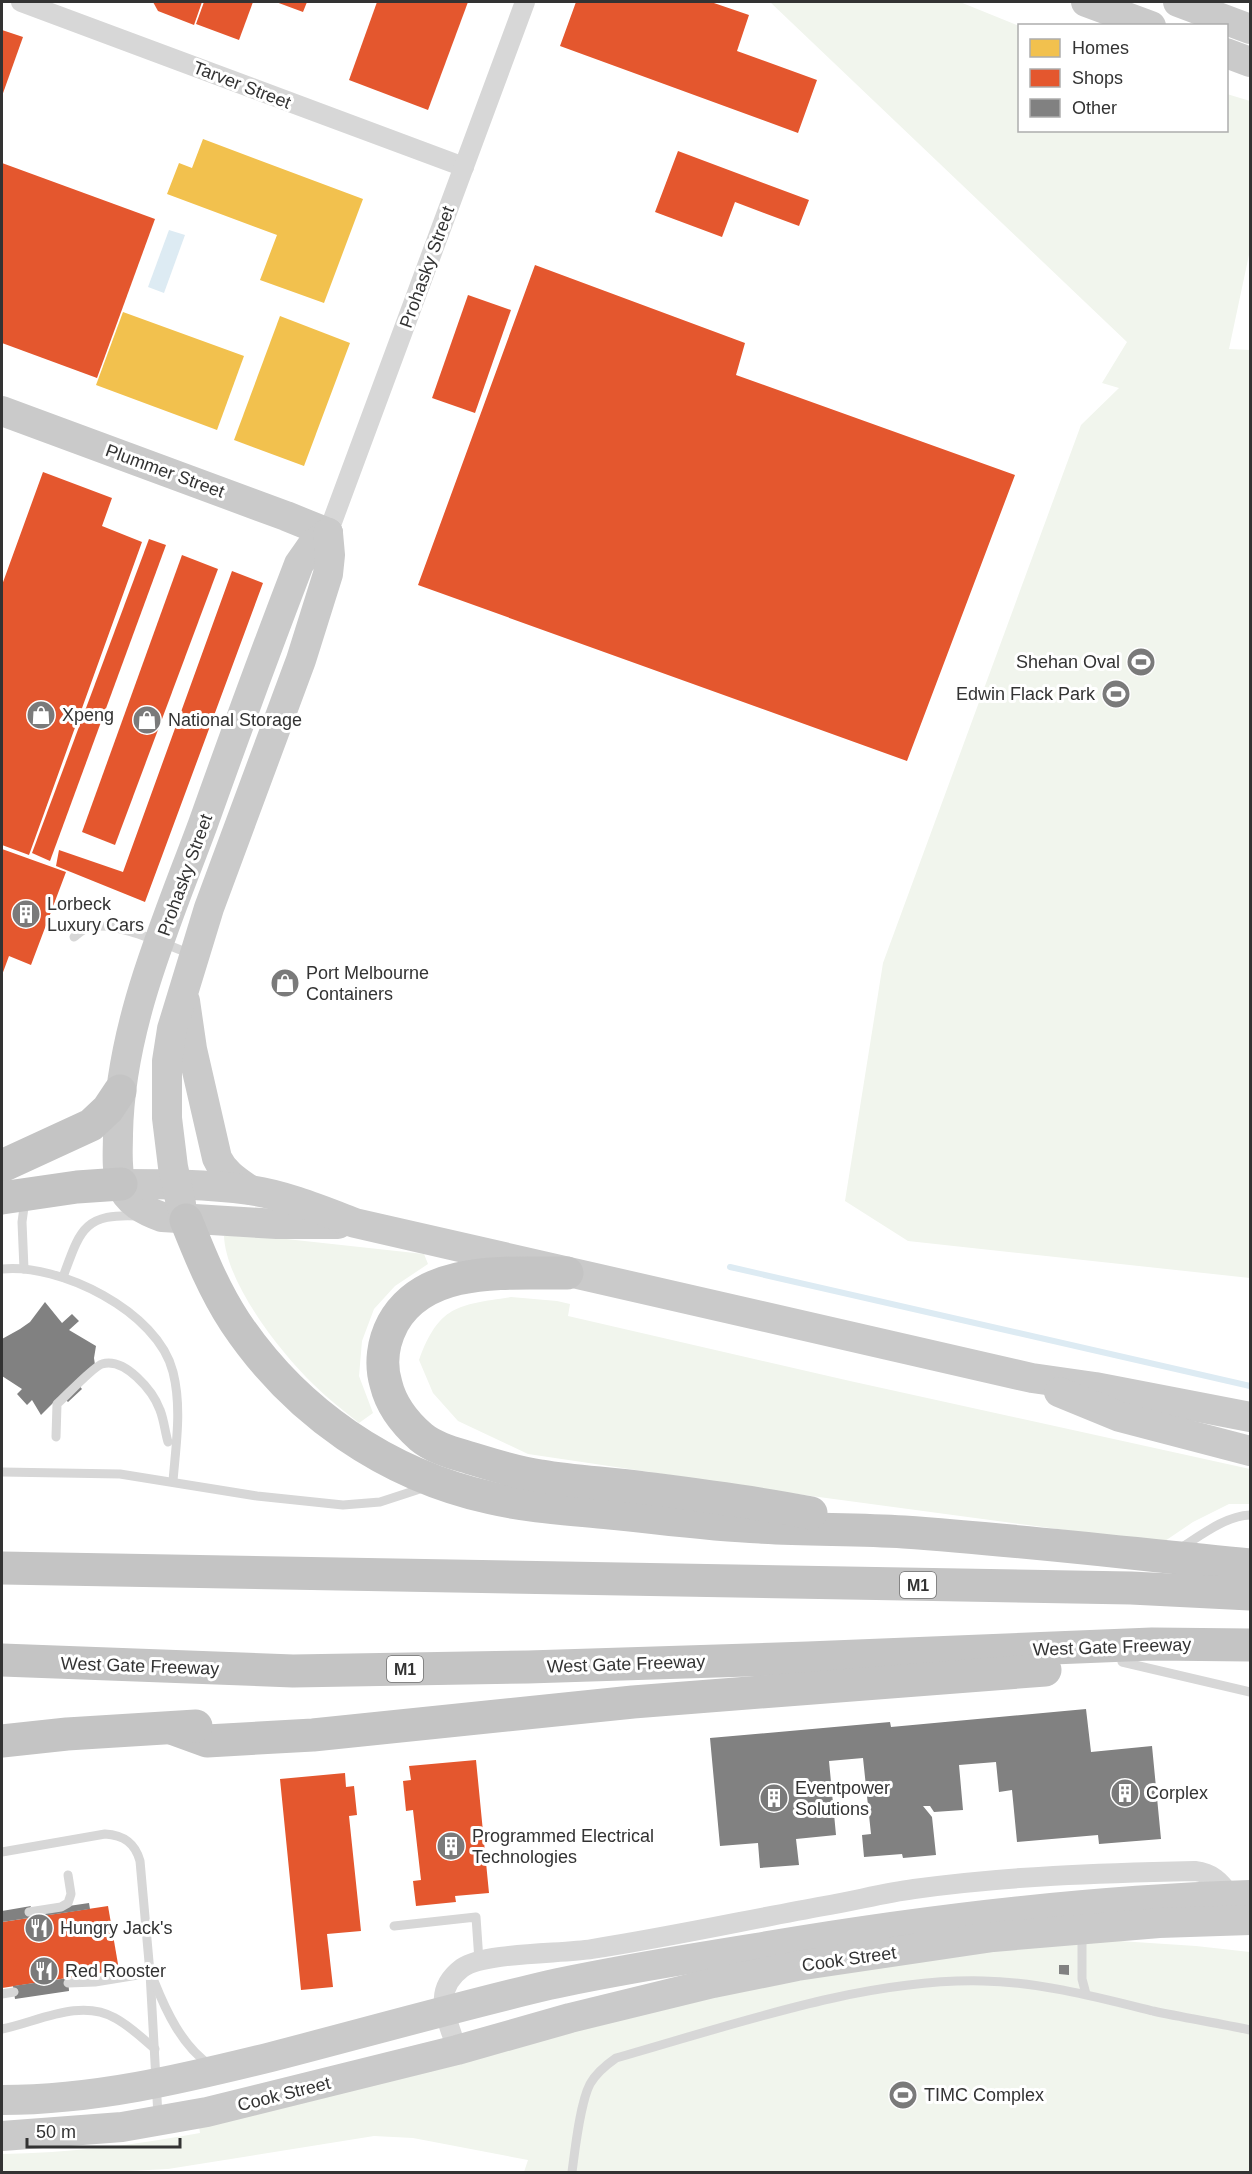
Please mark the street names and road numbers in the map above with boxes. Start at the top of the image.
street label: Tarver Street [190,57,294,113]
street label: Prohasky Street [396,203,458,331]
street label: Plummer Street [103,440,227,502]
street label: Prohasky Street [154,811,216,939]
road number: M1 [900,1572,936,1598]
street label: West Gate Freeway [1032,1634,1192,1660]
street label: West Gate Freeway [546,1651,706,1677]
street label: West Gate Freeway [60,1653,220,1679]
road number: M1 [387,1656,423,1682]
street label: Cook Street [801,1942,897,1976]
street label: Cook Street [235,2073,333,2115]

